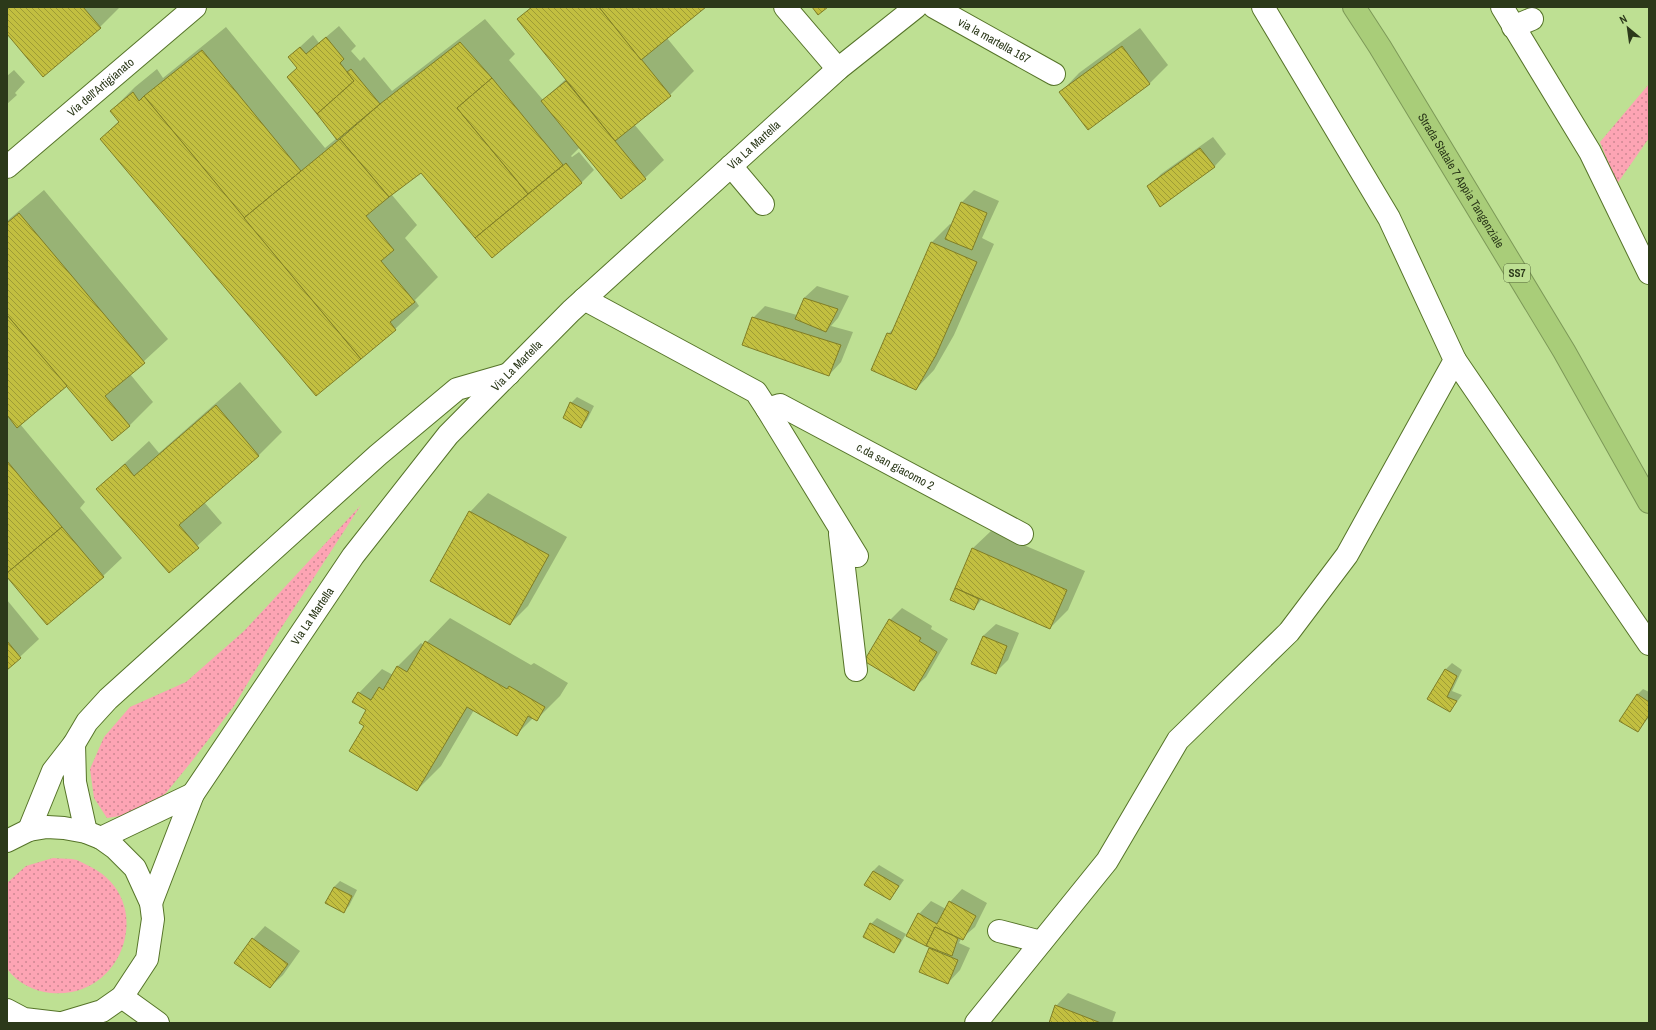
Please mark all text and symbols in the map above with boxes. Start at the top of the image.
north arrow [1608,8,1648,48]
text: N [1617,12,1629,27]
street label: via la martella 167 [955,14,1034,68]
street label: Via dell'Artigianato [64,54,137,120]
street label: Strada Statale 7 Appia Tangenziale [1414,110,1508,251]
street label: Via La Martella [724,117,784,173]
road number: SS7 [1504,264,1530,282]
street label: Via La Martella [488,336,546,395]
street label: c.da san giacomo 2 [854,439,937,494]
street label: Via La Martella [287,584,338,648]

